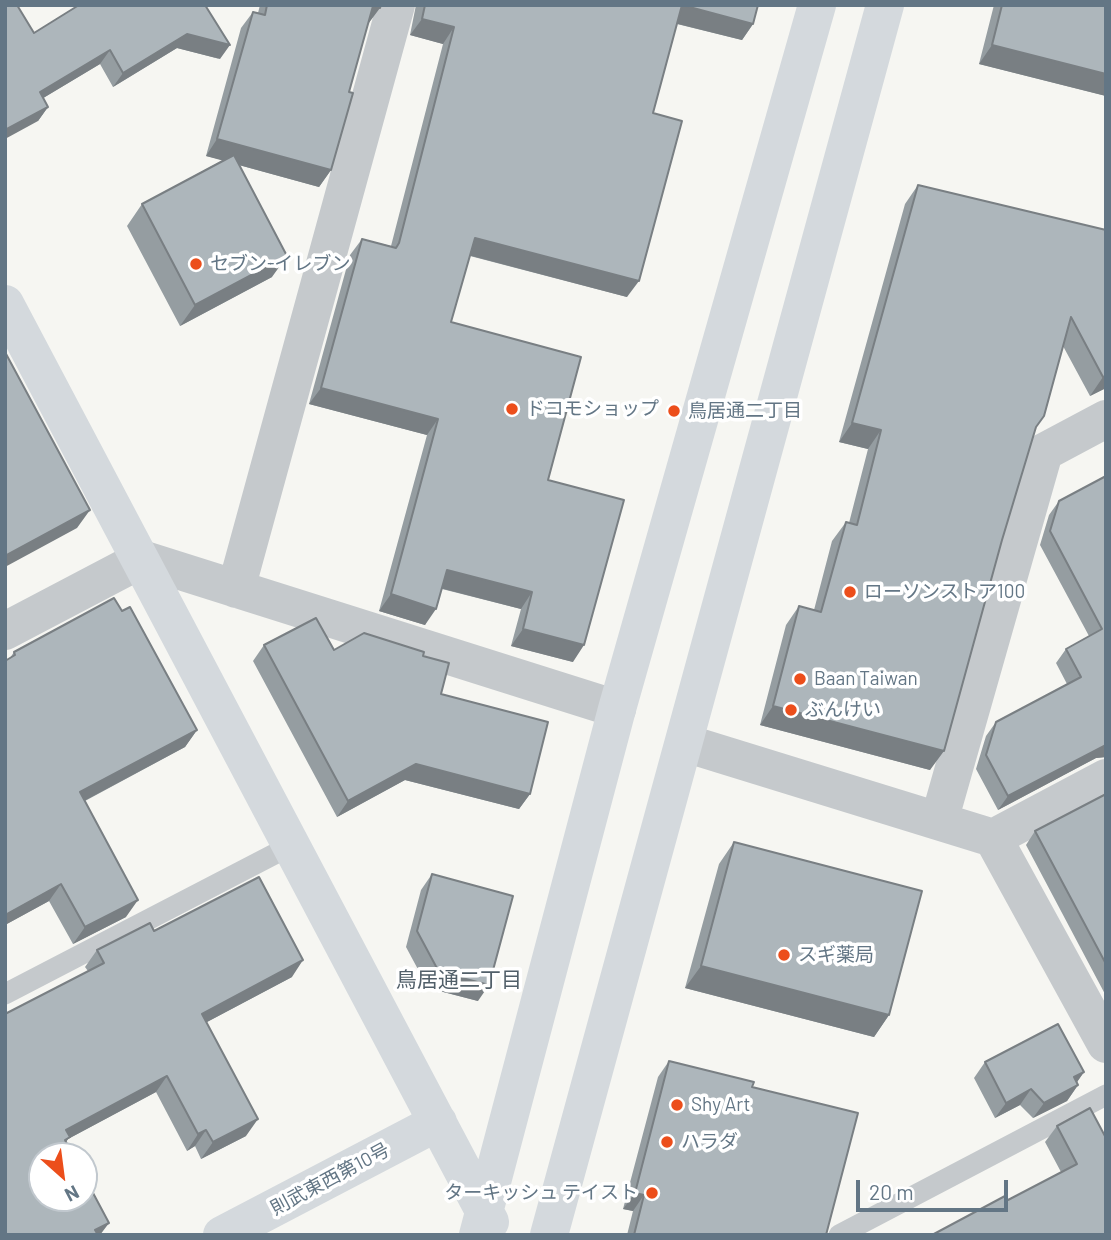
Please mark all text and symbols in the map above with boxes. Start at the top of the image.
place label: セブン-イレブン [210,253,350,275]
marker: セブン-イレブン [188,256,204,272]
place label: ドコモショップ [526,398,659,420]
place label: 鳥居通二丁目 [688,400,802,422]
marker: ドコモショップ [504,401,520,417]
marker: 鳥居通二丁目 [666,403,682,419]
place label: ローソンストア100 [864,581,1025,603]
marker: ローソンストア100 [842,584,858,600]
place label: Baan Taiwan [814,668,918,690]
marker: Baan Taiwan [792,671,808,687]
place label: ぶんけい [805,699,881,721]
marker: ぶんけい [783,702,799,718]
place label: スギ薬局 [798,944,874,966]
marker: スギ薬局 [776,947,792,963]
district label: 鳥居通二丁目 [396,967,522,993]
place label: Shy Art [691,1094,750,1116]
marker: Shy Art [669,1097,685,1113]
place label: ハラダ [681,1131,738,1153]
marker: ハラダ [659,1134,675,1150]
street label: 則武東西第10号 [267,1138,393,1220]
north arrow [28,1142,98,1212]
scale bar [859,1166,1011,1210]
text: 20 m [869,1179,914,1204]
text: N [61,1181,83,1207]
place label: ターキッシュ テイスト [444,1182,638,1204]
marker: ターキッシュ テイスト [644,1185,660,1201]

